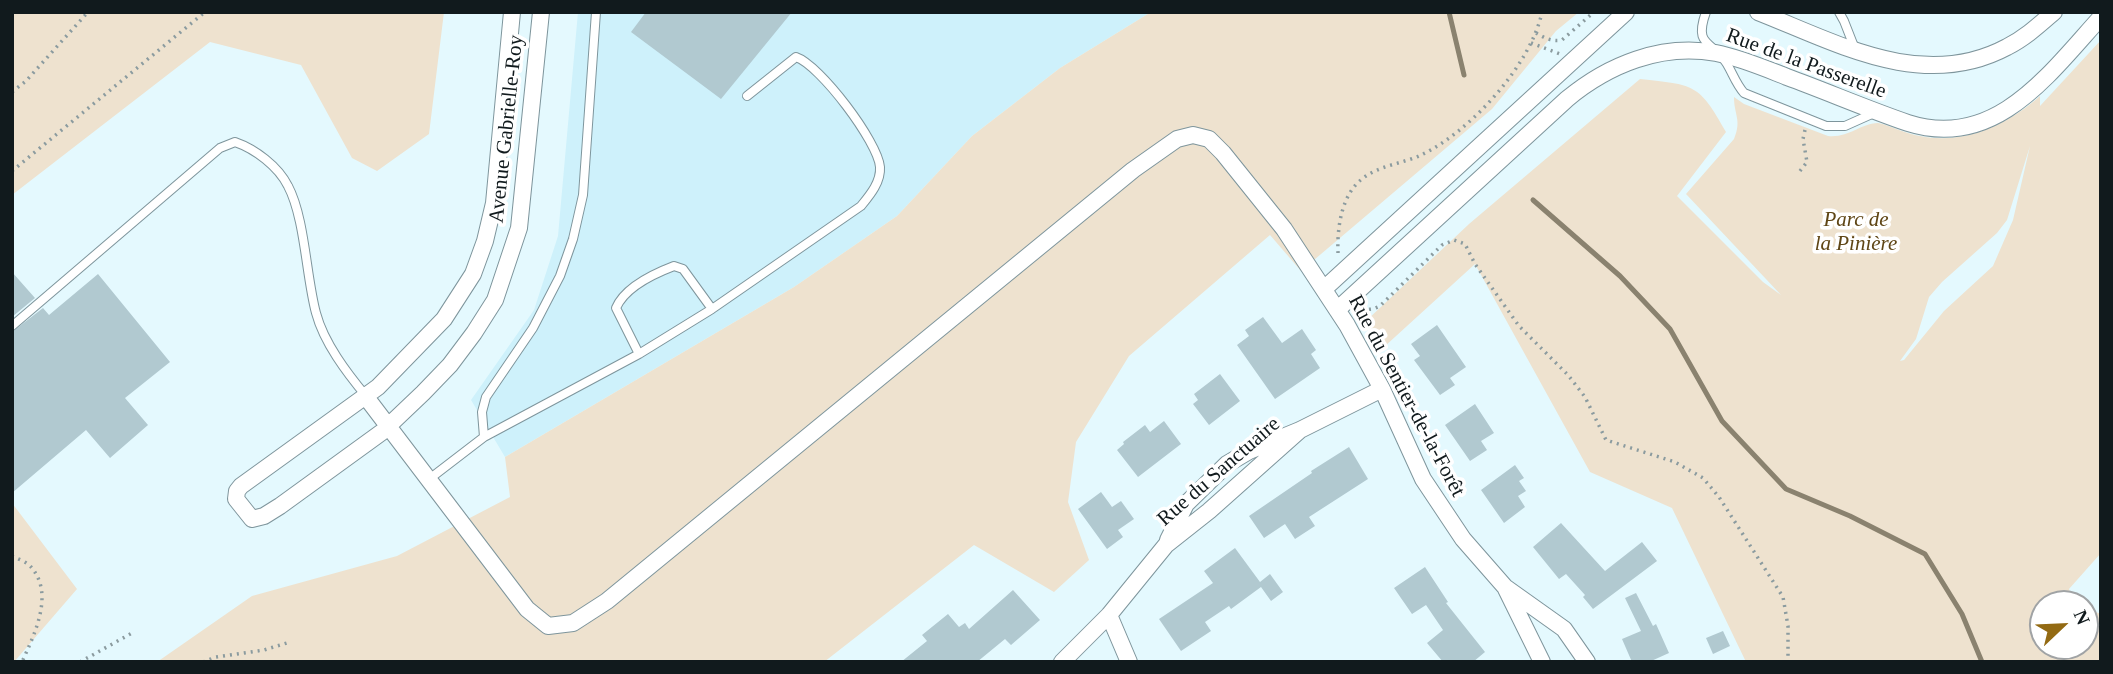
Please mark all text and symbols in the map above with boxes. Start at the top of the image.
street label: Rue de la Passerelle [1723,23,1889,105]
street label: Avenue Gabrielle-Roy [485,34,529,224]
park label: Parc de la Pinière [1815,207,1897,257]
street label: Rue du Sentier-de-la-Forêt [1342,291,1470,501]
street label: Rue du Sanctuaire [1153,412,1285,532]
north arrow [2029,590,2099,660]
text: N [2070,607,2094,628]

